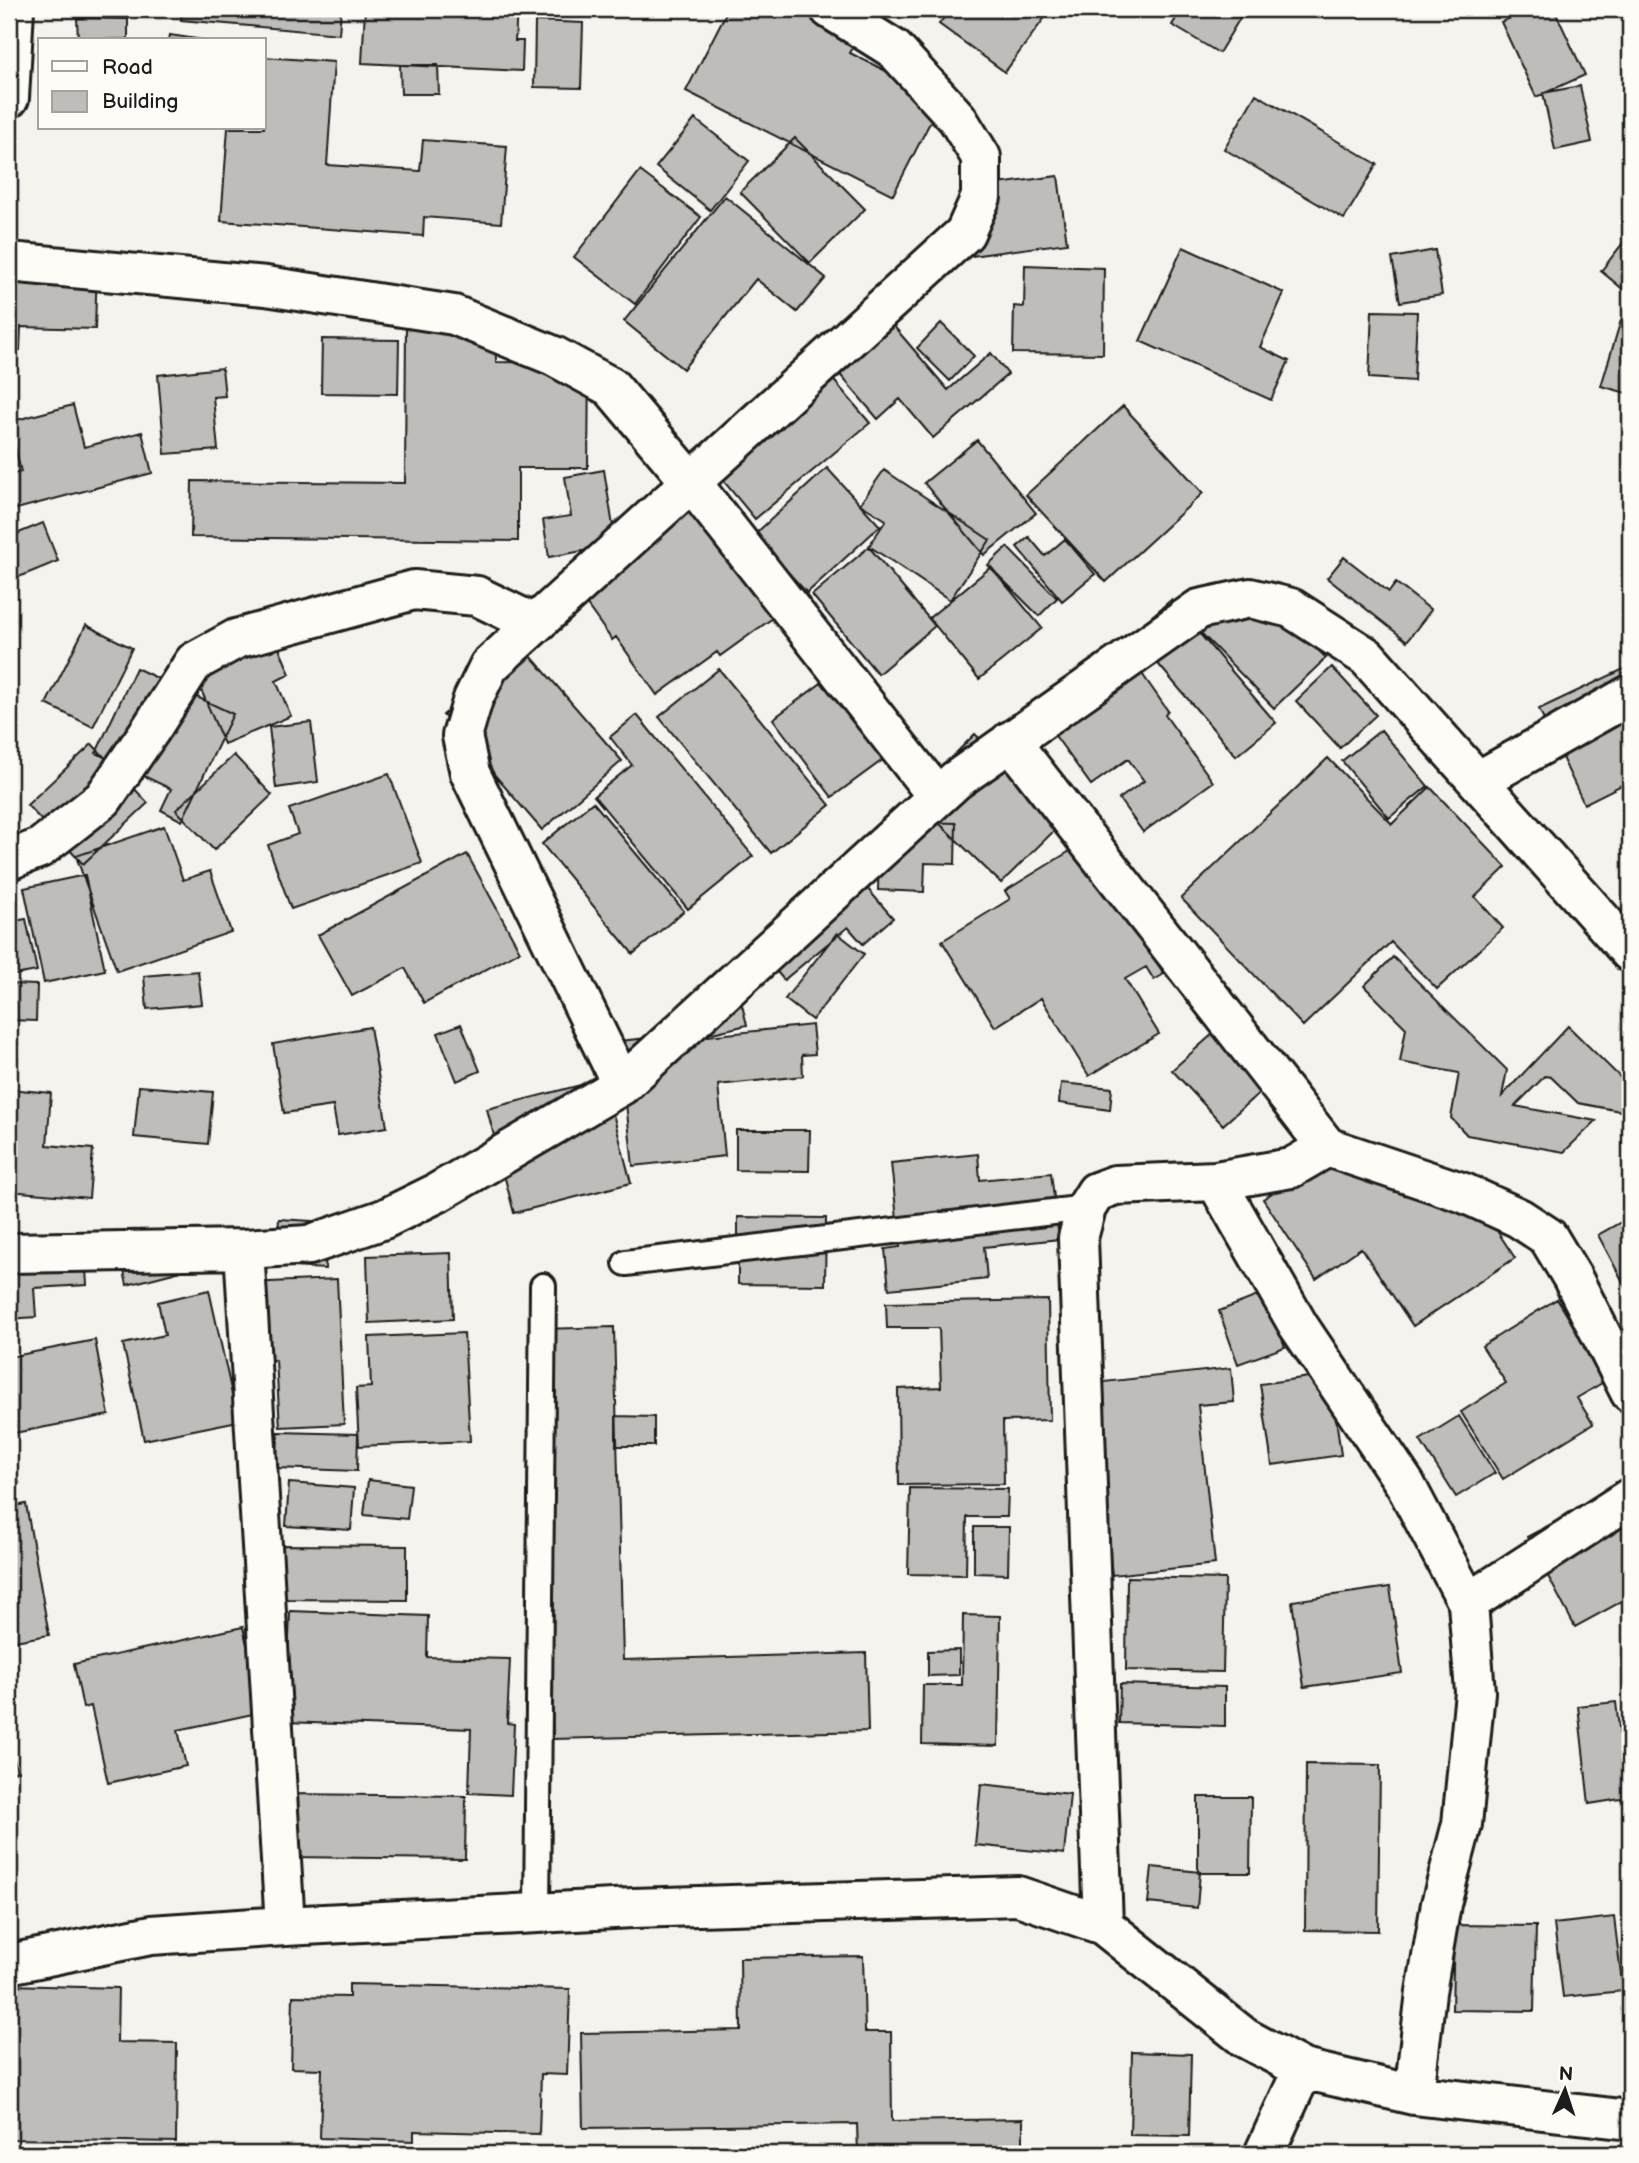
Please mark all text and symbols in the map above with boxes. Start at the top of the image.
legend [38,38,266,130]
text: Road [102,55,153,80]
text: Building [102,89,178,114]
north arrow [1530,2054,1600,2124]
text: N [1558,2063,1574,2086]

